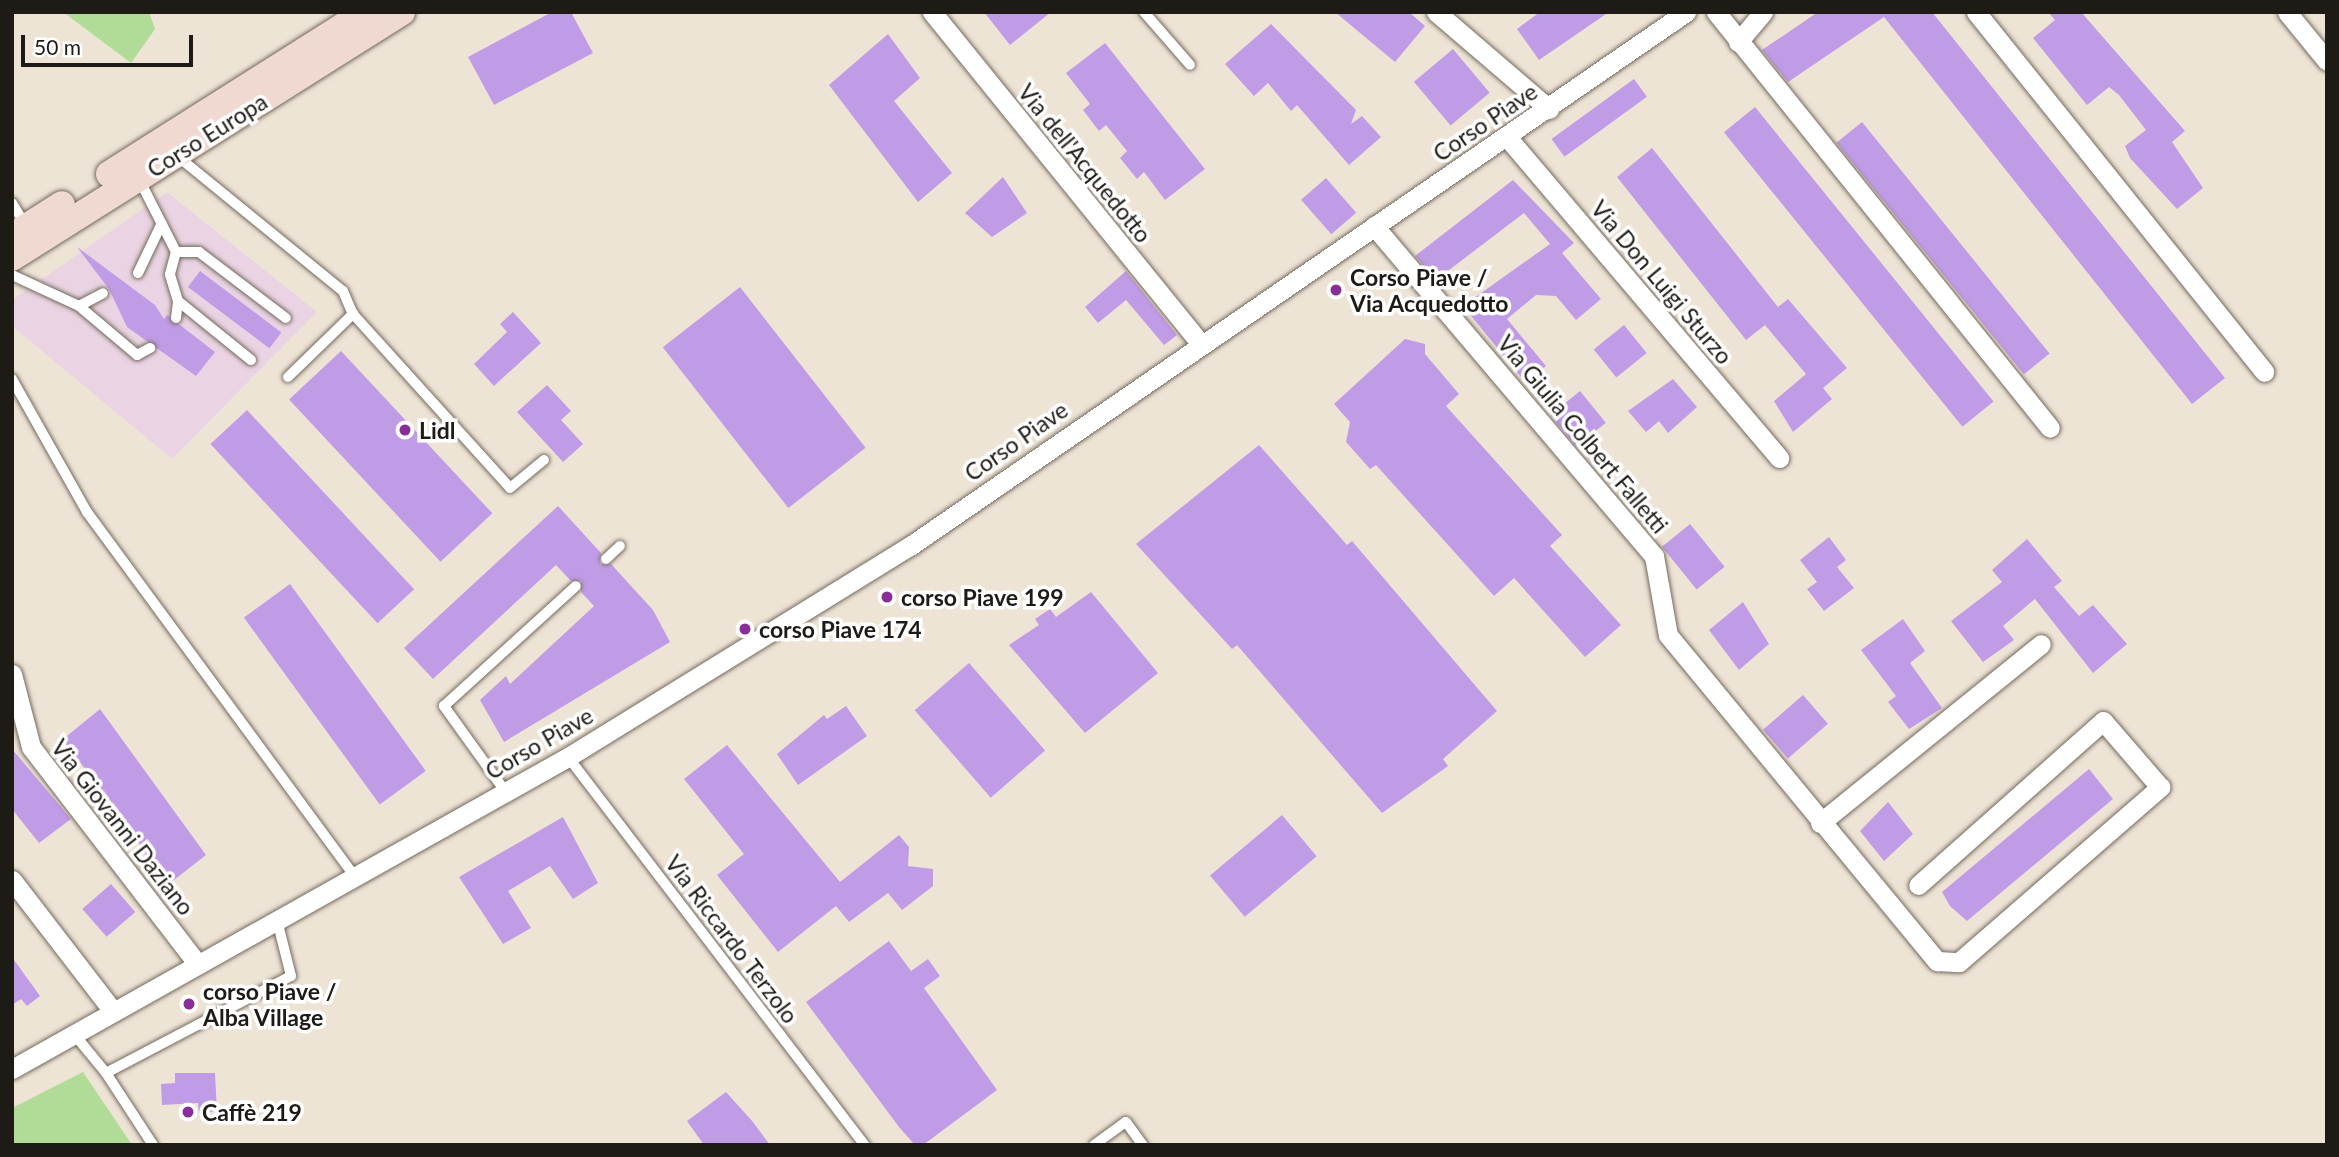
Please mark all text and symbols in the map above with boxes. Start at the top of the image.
scale bar [24,21,196,65]
text: 50 m [34,34,81,59]
street label: Corso Piave [1428,77,1542,167]
street label: Via dell'Acquedotto [1013,78,1157,248]
street label: Corso Europa [142,87,272,183]
street label: Via Don Luigi Sturzo [1586,195,1738,369]
place label: Corso Piave / Via Acquedotto [1350,263,1509,317]
marker: Corso Piave / Via Acquedotto [1328,282,1344,298]
street label: Via Giulia Colbert Falletti [1492,329,1674,539]
street label: Corso Piave [959,395,1073,487]
place label: Lidl [419,416,456,444]
marker: Lidl [397,422,413,438]
place label: corso Piave 199 [901,583,1064,611]
marker: corso Piave 199 [879,589,895,605]
place label: corso Piave 174 [759,615,922,643]
marker: corso Piave 174 [737,621,753,637]
street label: Corso Piave [480,701,598,785]
street label: Via Giovanni Daziano [46,734,200,920]
street label: Via Riccardo Terzolo [660,849,804,1029]
place label: corso Piave / Alba Village [203,977,336,1031]
marker: corso Piave / Alba Village [181,996,197,1012]
place label: Caffè 219 [202,1098,302,1126]
marker: Caffè 219 [180,1104,196,1120]

